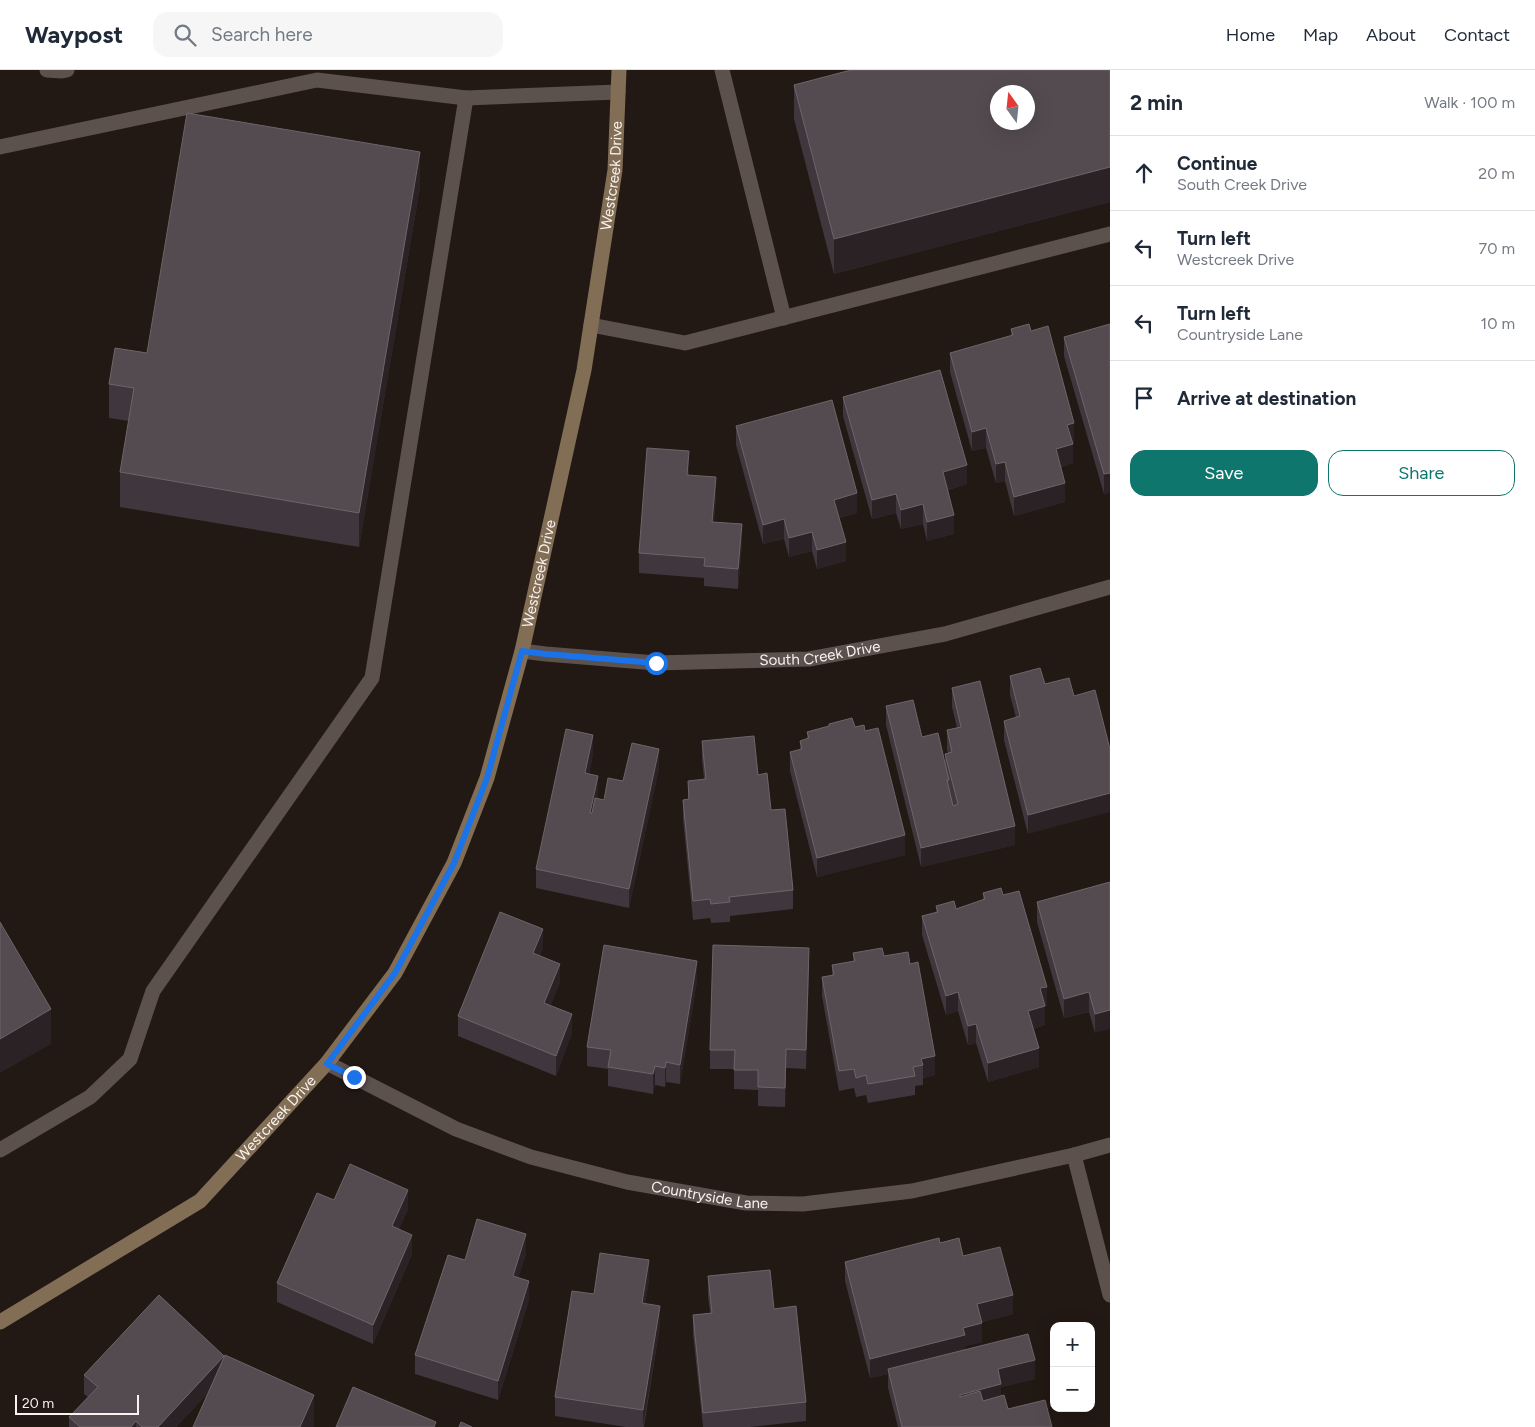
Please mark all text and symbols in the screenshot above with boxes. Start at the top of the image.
search box [153,12,503,57]
text: Waypost [25,20,123,49]
icon: search [171,21,199,49]
text: Search here [211,23,313,46]
text: Home [1226,24,1275,46]
text: Map [1303,24,1338,46]
text: About [1366,24,1416,46]
text: Contact [1444,24,1510,46]
north arrow [990,85,1035,130]
text: 2 min [1130,90,1183,115]
text: Walk · 100 m [1424,93,1515,112]
street label: Westcreek Drive [597,121,626,232]
text: Continue [1177,152,1257,175]
icon: ahead [1130,159,1158,187]
text: 20 m [1478,164,1515,183]
text: South Creek Drive [1177,175,1307,194]
text: Turn left [1177,227,1251,250]
icon: left [1130,234,1158,262]
text: 70 m [1479,239,1515,258]
text: Westcreek Drive [1177,250,1294,269]
text: Turn left [1177,302,1251,325]
icon: left [1130,309,1158,337]
text: 10 m [1481,314,1515,333]
text: Countryside Lane [1177,325,1303,344]
icon: arrive [1130,384,1158,412]
text: Arrive at destination [1177,387,1356,410]
button: Save [1130,450,1318,496]
button: Share [1328,450,1515,496]
street label: Westcreek Drive [518,518,560,629]
street label: South Creek Drive [759,637,882,669]
route start [645,652,668,675]
route end [343,1066,366,1089]
street label: Westcreek Drive [232,1072,320,1165]
street label: Countryside Lane [650,1177,768,1212]
map controls [1050,1322,1095,1412]
button: + [1050,1322,1095,1367]
button: − [1050,1367,1095,1412]
scale bar [15,1392,139,1415]
text: 20 m [22,1395,54,1412]

